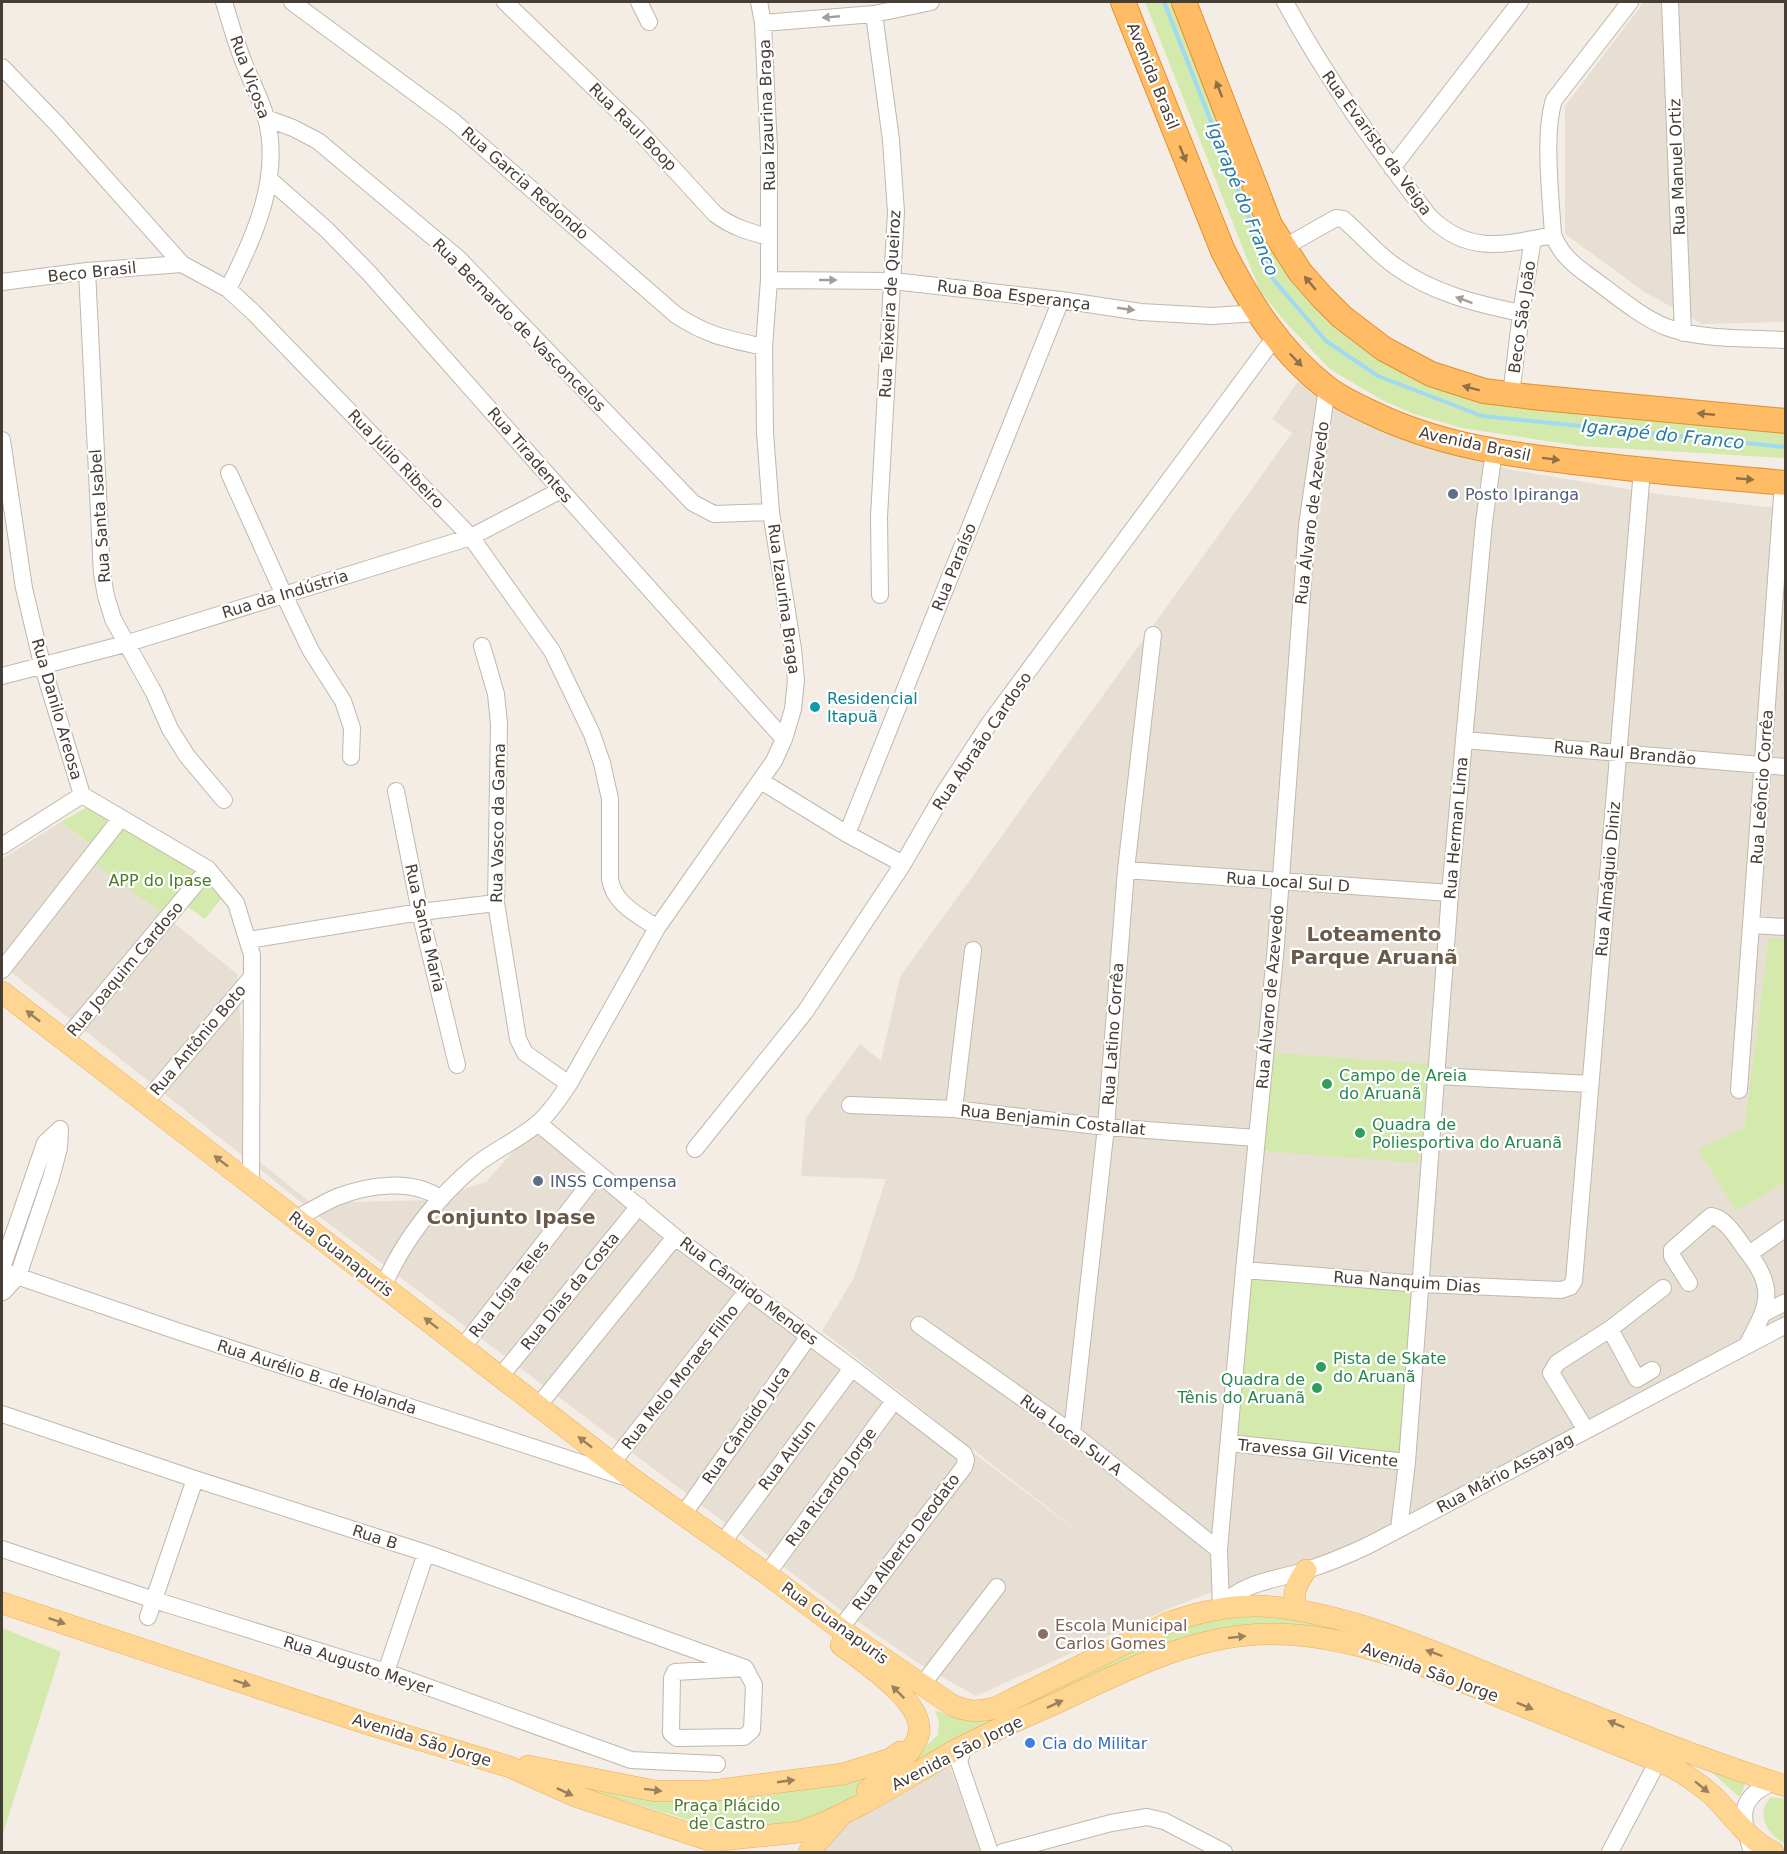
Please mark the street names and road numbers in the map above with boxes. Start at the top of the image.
street label: Avenida Brasil [1123,20,1183,132]
street label: Rua Viçosa [226,33,274,121]
street label: Rua Izaurina Braga [755,39,779,191]
street label: Rua Evaristo da Veiga [1318,67,1436,219]
street label: Rua Raul Boop [585,79,681,175]
street label: Rua Manuel Ortiz [1665,98,1689,236]
street label: Rua Garcia Redondo [458,123,592,243]
street label: Rua Teixeira de Queiroz [876,210,904,398]
street label: Rua Bernardo de Vasconcelos [429,235,609,415]
street label: Beco Brasil [47,258,137,286]
street label: Beco São João [1505,260,1539,374]
street label: Rua Boa Esperança [936,276,1092,314]
street label: Rua Tiradentes [483,403,577,507]
street label: Rua Júlio Ribeiro [344,406,448,512]
street label: Rua Álvaro de Azevedo [1291,420,1333,606]
street label: Avenida Brasil [1417,423,1533,465]
street label: Rua Santa Isabel [86,449,114,583]
street label: Rua Paraíso [928,520,980,614]
street label: Rua Izaurina Braga [764,522,804,676]
street label: Rua da Indústria [220,566,350,622]
street label: Rua Danilo Areosa [28,636,86,782]
street label: Rua Abraão Cardoso [929,668,1035,814]
street label: Rua Leôncio Corrêa [1747,709,1777,865]
street label: Rua Raul Brandão [1553,737,1697,769]
street label: Rua Vasco da Gama [487,743,509,903]
street label: Rua Herman Lima [1440,756,1472,900]
street label: Rua Almáquio Diniz [1592,801,1624,957]
street label: Rua Santa Maria [401,862,449,994]
street label: Rua Local Sul D [1225,868,1351,896]
street label: Rua Joaquim Cardoso [63,898,187,1040]
street label: Rua Álvaro de Azevedo [1252,904,1288,1090]
street label: Rua Latino Corrêa [1099,962,1127,1106]
street label: Rua Antônio Boto [146,981,250,1099]
street label: Rua Benjamin Costallat [959,1101,1147,1139]
street label: Rua Guanapuris [285,1207,397,1301]
street label: Rua Dias da Costa [517,1228,623,1354]
street label: Rua Cândido Mendes [676,1233,822,1349]
street label: Rua Lígia Teles [465,1237,553,1341]
street label: Rua Nanquim Dias [1333,1267,1481,1297]
street label: Rua Melo Moraes Filho [618,1301,742,1453]
street label: Rua Aurélio B. de Holanda [215,1336,419,1418]
street label: Rua Cândido Juca [698,1362,794,1488]
street label: Rua Local Sul A [1016,1390,1126,1480]
street label: Rua Autun [754,1416,820,1494]
street label: Rua Ricardo Jorge [782,1424,880,1550]
street label: Rua Mário Assayag [1434,1429,1576,1517]
street label: Travessa Gil Vicente [1236,1435,1399,1471]
street label: Rua Alberto Deodato [848,1470,964,1614]
street label: Rua B [350,1521,400,1553]
street label: Rua Guanapuris [778,1578,892,1668]
street label: Rua Augusto Meyer [281,1632,435,1698]
street label: Avenida São Jorge [1359,1638,1501,1706]
street label: Avenida São Jorge [350,1710,494,1770]
street label: Avenida São Jorge [888,1712,1026,1794]

